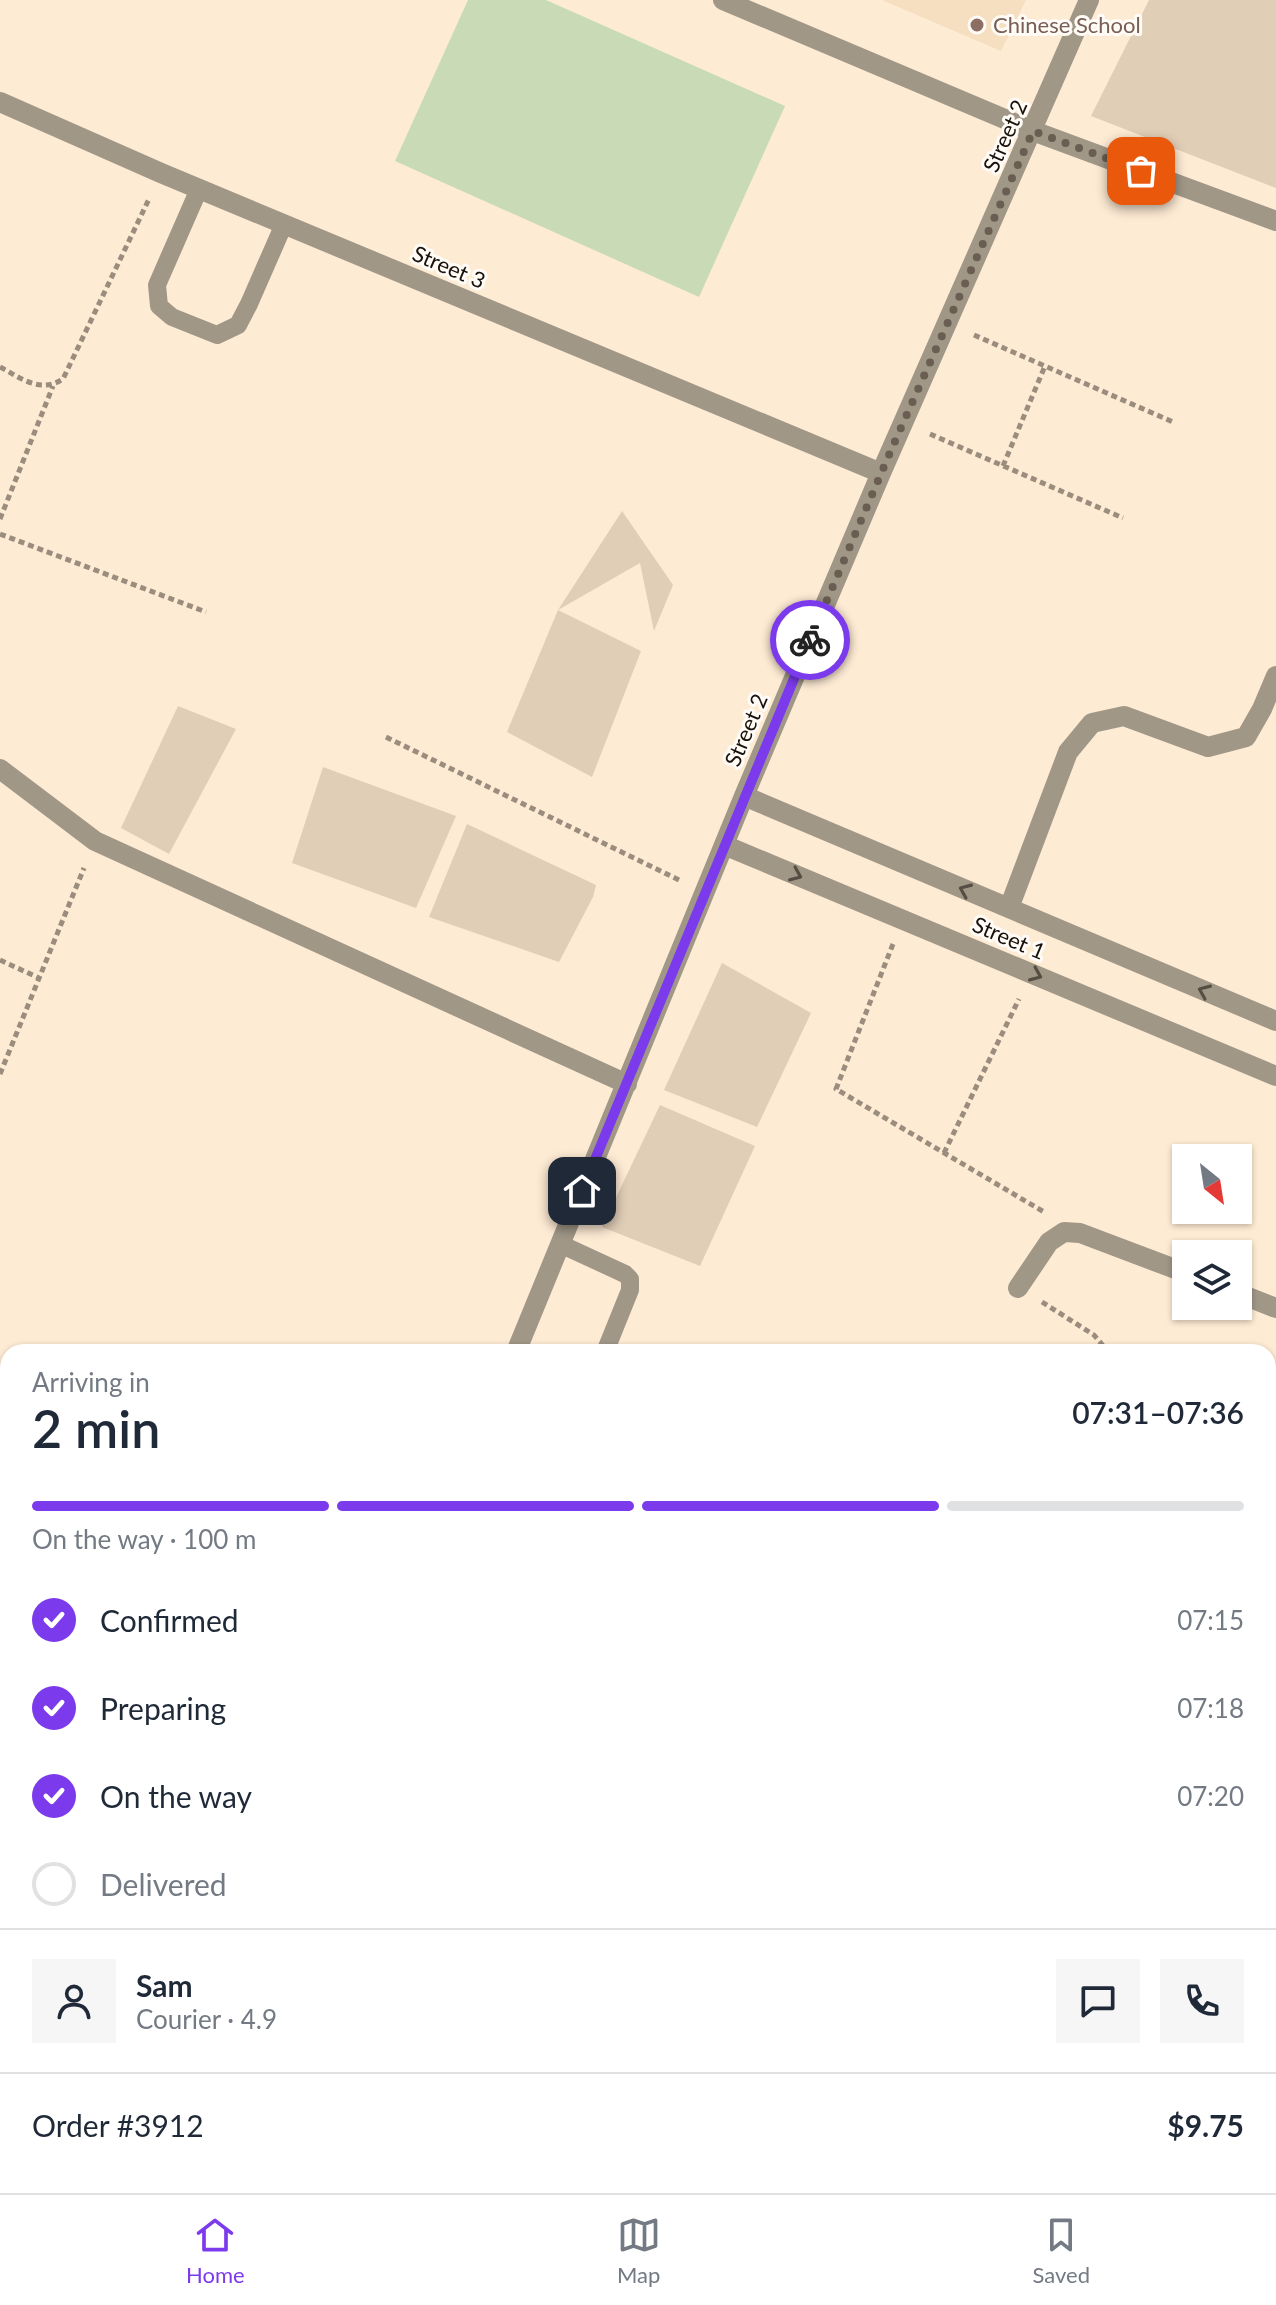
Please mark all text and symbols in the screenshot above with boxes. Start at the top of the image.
place label: Chinese School [993,11,1141,38]
marker: Chinese School [968,16,986,34]
street label: Street 2 [977,95,1032,176]
pin [1107,137,1175,205]
icon: bag [1119,149,1163,193]
street label: Street 3 [409,239,490,294]
courier [770,600,850,680]
icon: bike [788,618,832,662]
street label: Street 2 [718,689,773,770]
one-way arrow [788,865,802,881]
one-way arrow [959,883,973,899]
street label: Street 1 [969,910,1050,965]
one-way arrow [1028,966,1042,982]
one-way arrow [1198,984,1212,1000]
north arrow [1172,1144,1252,1224]
map controls [1172,1144,1252,1320]
pin [548,1157,616,1225]
icon: home [560,1169,604,1213]
button: layers [1172,1240,1252,1320]
text: Arriving in [32,1366,150,1398]
text: 07:31–07:36 [1072,1394,1244,1430]
text: 2 min [32,1397,160,1459]
text: On the way · 100 m [32,1523,256,1555]
icon: check [32,1598,76,1642]
text: Confirmed [100,1602,239,1638]
text: 07:15 [1177,1604,1244,1636]
icon: check [32,1686,76,1730]
text: Preparing [100,1690,226,1726]
text: 07:18 [1177,1692,1244,1724]
icon: check [32,1774,76,1818]
text: On the way [100,1778,252,1814]
text: 07:20 [1177,1780,1244,1812]
text: Delivered [100,1866,227,1902]
button: person [32,1959,116,2043]
button: chat [1056,1959,1140,2043]
button: phone [1160,1959,1244,2043]
text: Sam [136,1967,193,2003]
text: Courier · 4.9 [136,2003,277,2035]
text: Order #3912 [32,2107,204,2143]
text: $9.75 [1167,2107,1244,2143]
tab: Home [186,2213,245,2288]
tab: Map [617,2213,661,2288]
tab: Saved [1033,2213,1090,2288]

